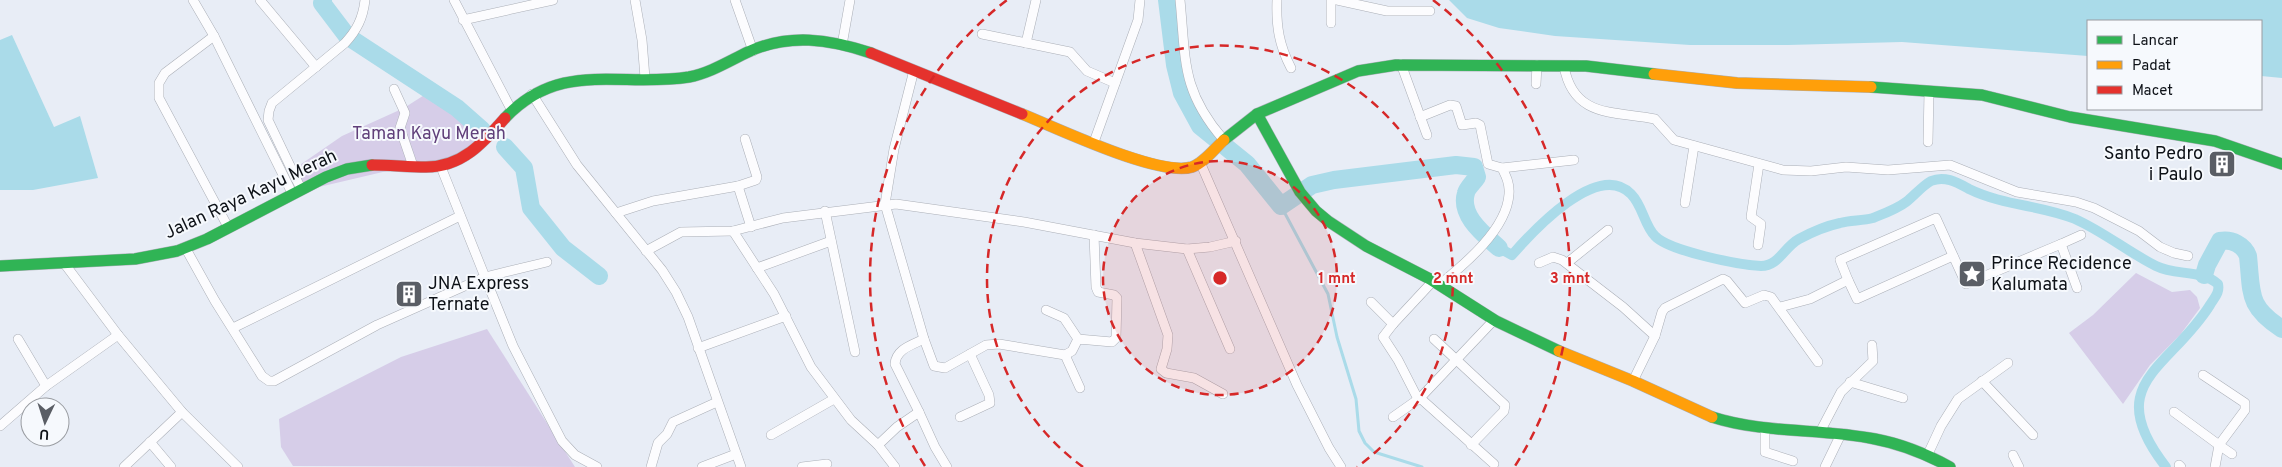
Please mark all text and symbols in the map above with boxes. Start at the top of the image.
legend [2087,20,2262,110]
text: Lancar [2132,32,2179,51]
text: Padat [2132,57,2171,76]
text: Macet [2132,82,2173,101]
park label: Taman Kayu Merah [352,123,506,146]
place label: Santo Pedro i Paulo [2104,143,2203,187]
street label: Jalan Raya Kayu Merah [161,145,341,245]
building icon: Santo Pedro i Paulo [2207,149,2237,179]
place label: Prince Recidence Kalumata [1991,253,2132,297]
place icon: Prince Recidence Kalumata [1957,259,1987,289]
centre of rings [1211,269,1229,287]
text: 1 mnt [1318,270,1356,289]
text: 2 mnt [1433,270,1473,289]
text: 3 mnt [1550,270,1590,289]
place label: JNA Express Ternate [428,273,529,317]
building icon: JNA Express Ternate [394,279,424,309]
north arrow [20,397,70,447]
text: U [39,425,50,442]

